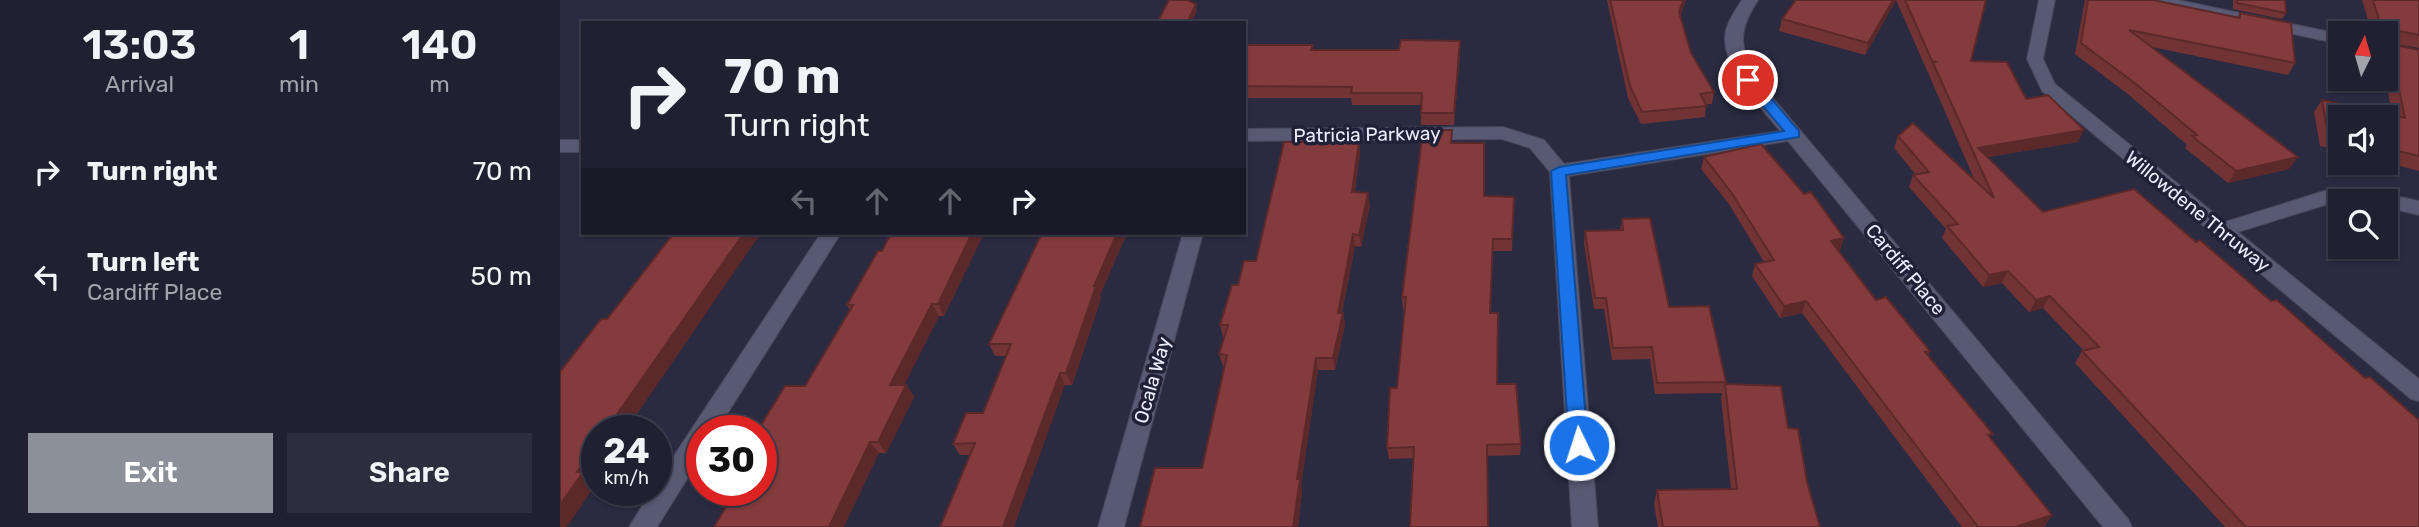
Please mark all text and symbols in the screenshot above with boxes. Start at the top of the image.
text: 13:03 [82,20,197,70]
text: 1 [289,20,309,70]
text: 140 [401,20,478,70]
north arrow [2328,21,2398,91]
map controls [2328,21,2398,259]
text: 70 m [724,47,841,105]
icon: right [609,49,700,140]
pin [1718,50,1778,110]
icon: arrive [1729,61,1767,99]
text: Arrival [105,70,174,98]
text: min [279,70,319,98]
text: m [429,70,450,98]
button: sound [2328,105,2398,175]
text: Turn right [724,106,869,144]
street label: Patricia Parkway [1293,122,1441,147]
street label: Willowdene Thruway [2121,146,2275,277]
icon: right [28,153,66,191]
text: Turn right [87,156,217,187]
text: 70 m [473,156,532,187]
icon: left [785,182,823,220]
icon: ahead [858,182,896,220]
icon: ahead [931,182,969,220]
icon: right [1004,182,1042,220]
button: search [2328,189,2398,259]
street label: Cardiff Place [1861,219,1950,320]
text: Turn left [87,247,199,278]
icon: left [28,258,66,296]
text: 50 m [471,261,532,292]
text: Cardiff Place [87,278,222,306]
street label: Ocala Way [1129,334,1176,426]
position arrow [1542,408,1616,482]
speed limit sign: 30 [686,415,777,506]
text: 24 [603,430,650,472]
button: Exit [28,433,273,513]
button: Share [287,433,532,513]
text: km/h [604,467,649,489]

